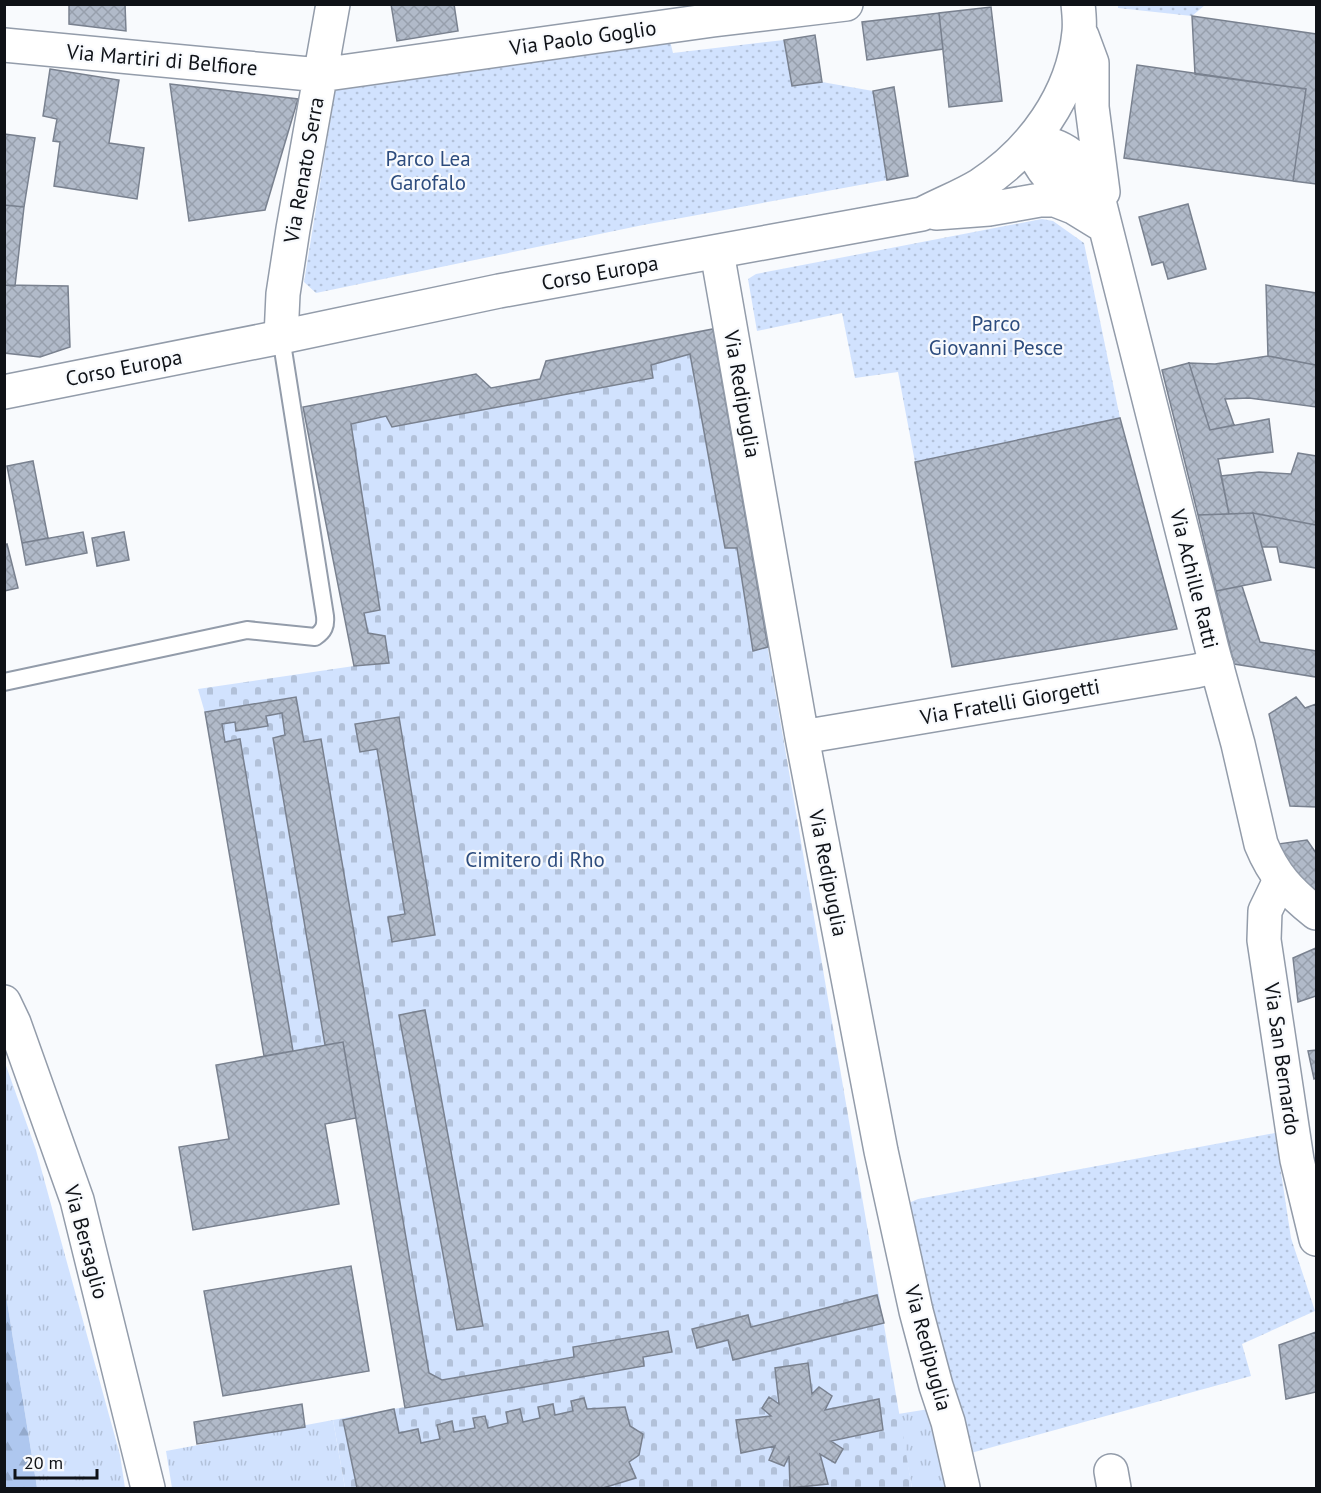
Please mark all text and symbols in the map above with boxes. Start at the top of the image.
street label: Via Paolo Goglio [507,14,658,61]
street label: Via Martiri di Belfiore [64,38,259,81]
street label: Via Renato Serra [277,95,330,246]
park label: Parco Lea Garofalo [385,145,471,196]
street label: Corso Europa [539,249,660,296]
park label: Parco Giovanni Pesce [929,310,1063,361]
street label: Via Redipuglia [718,327,767,460]
street label: Corso Europa [63,343,184,392]
street label: Via Achille Ratti [1164,505,1225,651]
street label: Via Fratelli Giorgetti [917,672,1102,731]
street label: Via Redipuglia [803,806,854,939]
park label: Cimitero di Rho [465,846,605,873]
street label: Via San Bernardo [1258,980,1307,1137]
street label: Via Bersaglio [58,1181,115,1302]
street label: Via Redipuglia [899,1281,958,1414]
scale bar [15,1442,98,1480]
text: 20 m [24,1451,63,1474]

